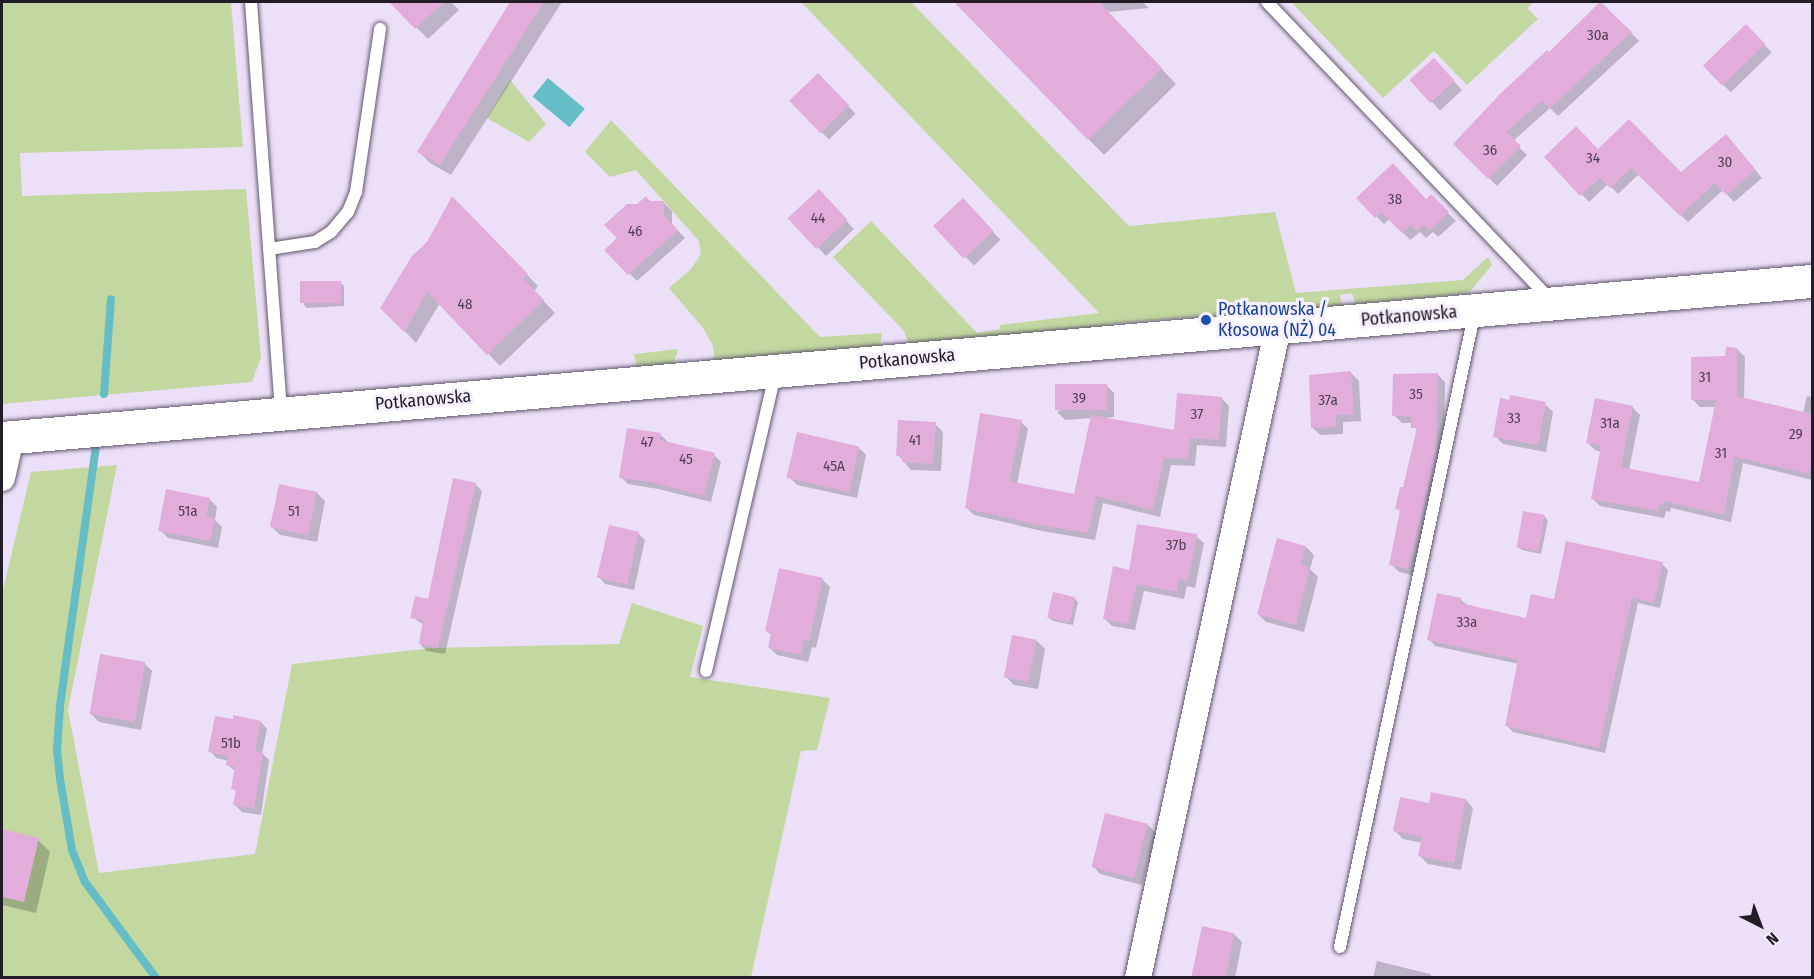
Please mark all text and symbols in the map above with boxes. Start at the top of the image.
house number: 30a [1587,27,1609,45]
house number: 36 [1483,142,1497,160]
house number: 34 [1586,150,1600,168]
house number: 30 [1718,154,1732,172]
house number: 38 [1388,191,1402,209]
house number: 44 [811,210,825,228]
house number: 46 [628,223,642,241]
house number: 48 [458,296,472,314]
place label: Potkanowska / Kłosowa (NŻ) 04 [1218,299,1336,342]
street label: Potkanowska [1360,301,1458,331]
marker: Potkanowska / Kłosowa (NŻ) 04 [1199,313,1213,327]
street label: Potkanowska [858,344,956,374]
house number: 31 [1699,369,1711,387]
street label: Potkanowska [374,385,472,415]
house number: 35 [1409,386,1423,404]
house number: 39 [1072,390,1086,408]
house number: 37a [1318,392,1338,410]
house number: 37 [1191,406,1203,424]
house number: 33 [1507,410,1521,428]
house number: 31a [1600,415,1620,433]
house number: 29 [1789,426,1803,444]
house number: 41 [909,432,921,450]
house number: 47 [640,434,654,452]
house number: 31 [1715,445,1727,463]
house number: 45 [679,451,693,469]
house number: 45A [823,458,845,476]
house number: 51a [178,503,198,521]
house number: 51 [288,503,300,521]
house number: 37b [1166,537,1186,555]
house number: 33a [1457,614,1477,632]
house number: 51b [221,735,241,753]
north arrow [1730,895,1790,955]
text: N [1762,928,1782,949]

